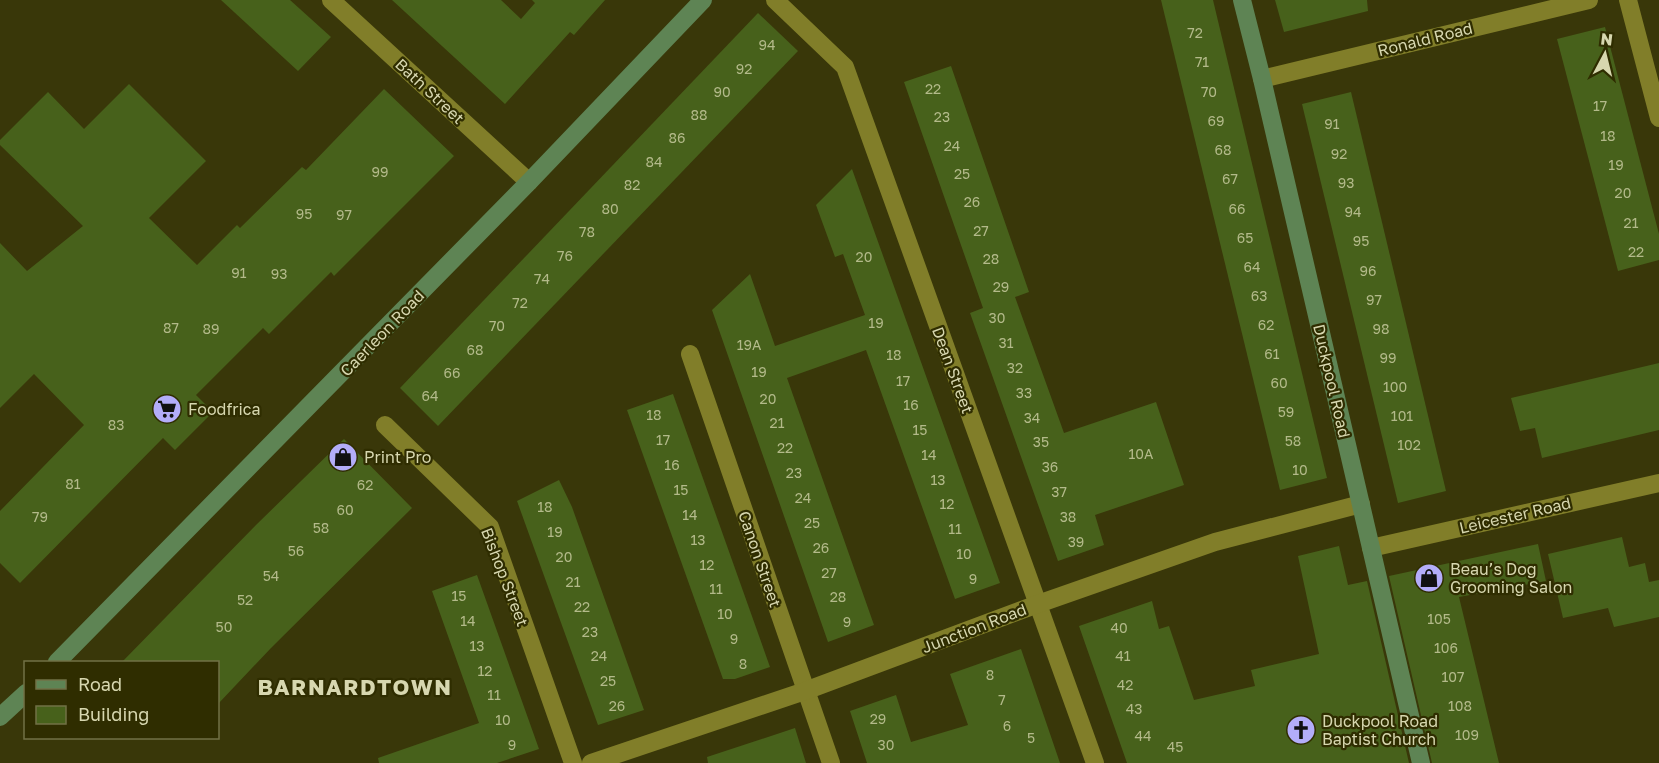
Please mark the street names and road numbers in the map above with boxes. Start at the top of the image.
street label: Ronald Road [1375,18,1475,60]
street label: Bath Street [391,54,469,128]
street label: Caerleon Road [336,286,428,380]
street label: Duckpool Road [1309,322,1355,440]
street label: Dean Street [928,324,978,416]
street label: Leicester Road [1457,492,1573,538]
street label: Canon Street [734,508,786,610]
street label: Bishop Street [477,525,533,629]
street label: Junction Road [919,599,1029,657]

